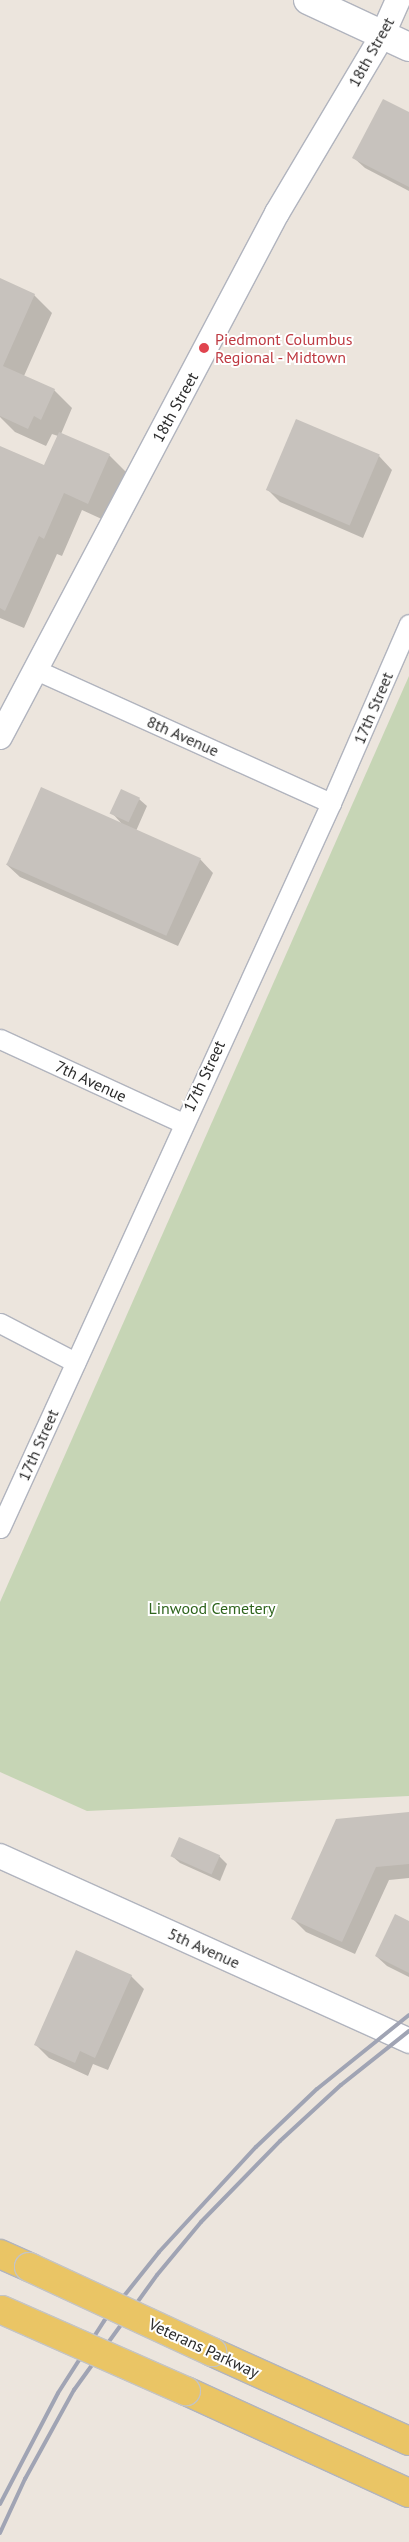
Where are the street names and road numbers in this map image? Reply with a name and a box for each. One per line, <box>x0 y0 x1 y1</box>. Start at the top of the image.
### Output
street label: 18th Street <box>344 14 398 90</box>
street label: 18th Street <box>148 369 202 445</box>
street label: 17th Street <box>349 669 397 747</box>
street label: 8th Avenue <box>144 712 222 760</box>
street label: 17th Street <box>179 1037 229 1115</box>
street label: 7th Avenue <box>52 1056 130 1106</box>
street label: 17th Street <box>14 1406 62 1484</box>
street label: 5th Avenue <box>165 1924 243 1972</box>
street label: Veterans Parkway <box>146 2314 262 2382</box>

